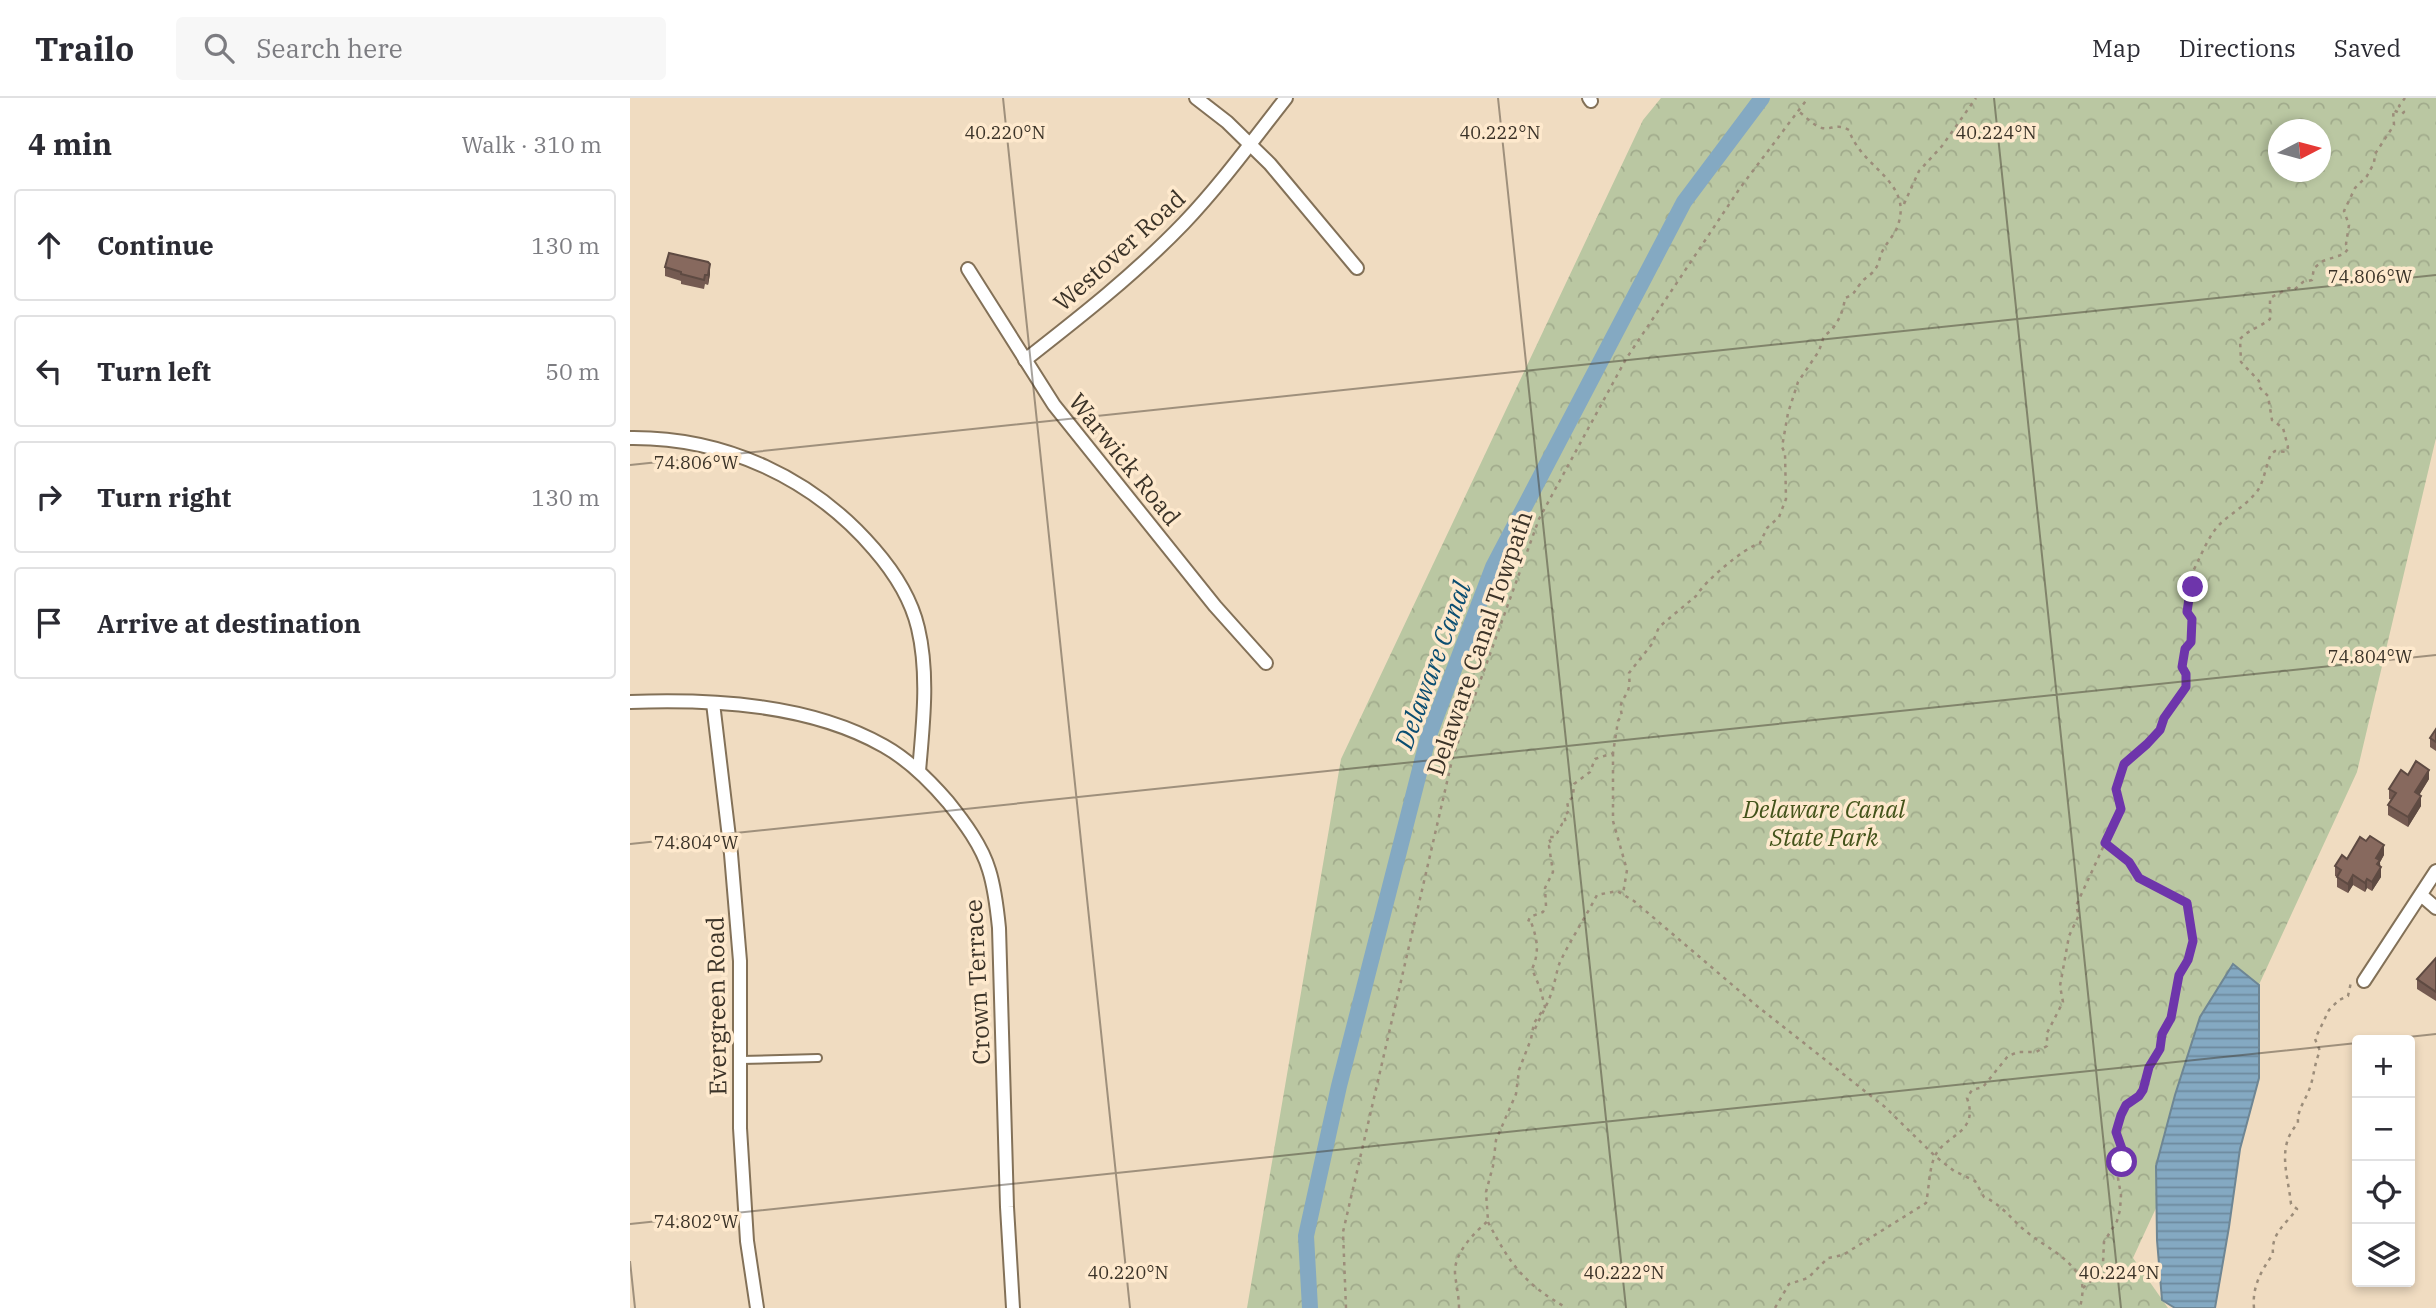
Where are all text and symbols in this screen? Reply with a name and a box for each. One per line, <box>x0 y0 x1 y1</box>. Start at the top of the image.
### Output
search box <box>176 17 666 80</box>
text: Trailo <box>35 27 134 70</box>
icon: search <box>200 29 238 67</box>
text: Search here <box>256 31 403 65</box>
text: Map <box>2092 32 2141 64</box>
text: Directions <box>2179 32 2296 64</box>
text: Saved <box>2334 32 2401 64</box>
north arrow <box>2268 119 2331 182</box>
text: 40.220°N <box>964 121 1046 144</box>
text: 40.222°N <box>1459 121 1541 144</box>
text: 40.224°N <box>1955 121 2037 144</box>
text: 4 min <box>28 124 112 163</box>
text: Walk · 310 m <box>461 129 602 159</box>
street label: Westover Road <box>1046 182 1192 318</box>
icon: ahead <box>30 226 68 264</box>
text: Continue <box>97 228 214 262</box>
text: 130 m <box>531 230 600 260</box>
text: 74.806°W <box>2328 265 2413 288</box>
icon: left <box>30 352 68 390</box>
text: Turn left <box>97 354 211 388</box>
text: 50 m <box>545 356 600 386</box>
street label: Warwick Road <box>1062 386 1188 532</box>
text: 74.806°W <box>654 451 739 474</box>
icon: right <box>30 478 68 516</box>
text: Turn right <box>97 480 231 514</box>
text: 130 m <box>531 482 600 512</box>
street label: Delaware Canal Towpath <box>1420 507 1538 779</box>
route end <box>2177 571 2208 602</box>
water label: Delaware Canal <box>1387 577 1477 753</box>
icon: arrive <box>30 604 68 642</box>
text: Arrive at destination <box>97 606 361 640</box>
text: 74.804°W <box>2328 645 2413 668</box>
park label: Delaware Canal State Park <box>1742 793 1906 853</box>
text: 74.804°W <box>654 831 739 854</box>
street label: Crown Terrace <box>957 898 997 1066</box>
street label: Evergreen Road <box>698 916 734 1096</box>
map controls <box>2352 1035 2415 1287</box>
button: + <box>2352 1035 2415 1098</box>
button: − <box>2352 1098 2415 1161</box>
route start <box>2106 1146 2137 1177</box>
button: locate <box>2352 1161 2415 1224</box>
text: 74.802°W <box>654 1210 739 1233</box>
button: layers <box>2352 1224 2415 1287</box>
text: 40.220°N <box>1087 1261 1169 1284</box>
text: 40.222°N <box>1583 1261 1665 1284</box>
text: 40.224°N <box>2078 1261 2160 1284</box>

